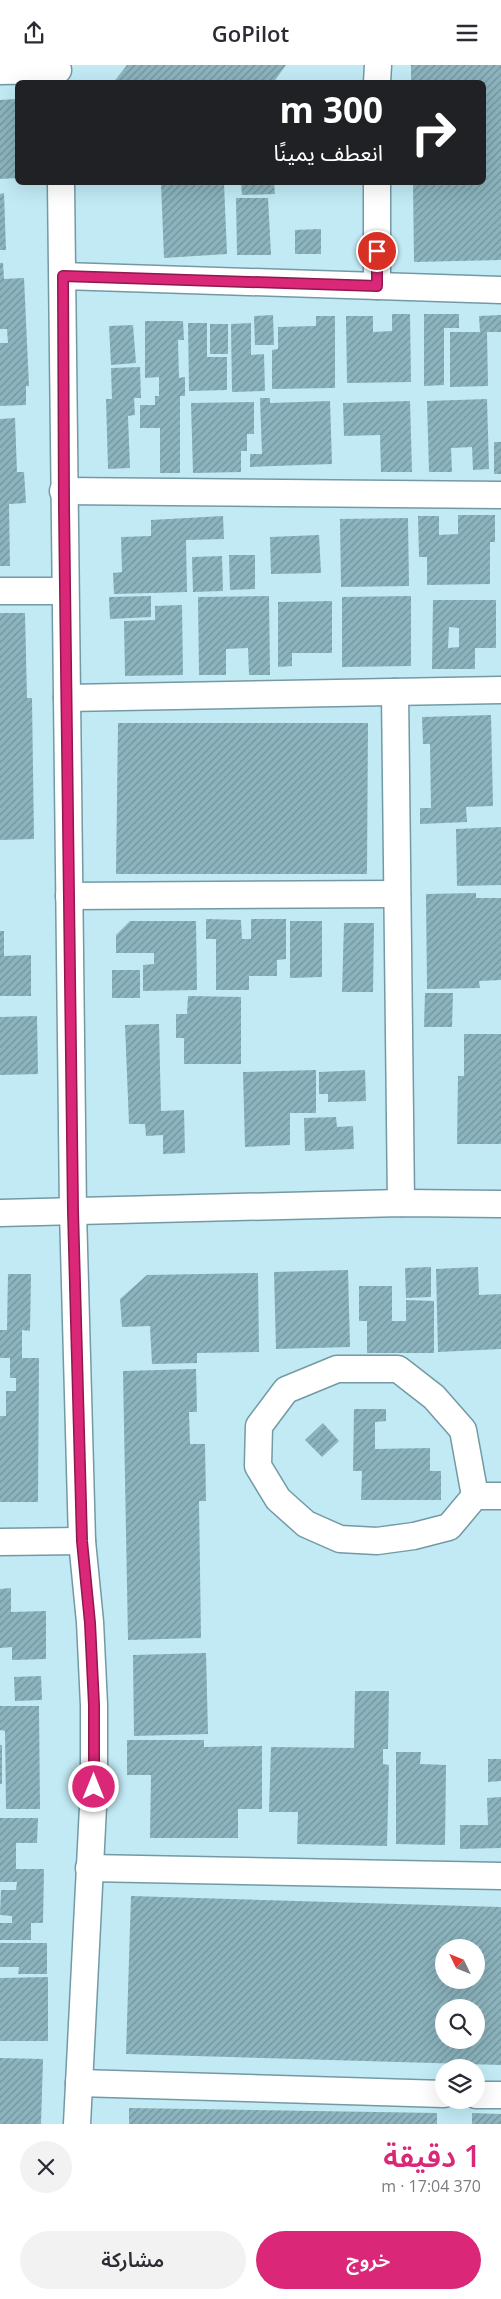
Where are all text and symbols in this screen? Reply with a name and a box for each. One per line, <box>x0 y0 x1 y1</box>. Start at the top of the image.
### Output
text: GoPilot <box>212 18 289 48</box>
icon: share <box>20 19 48 47</box>
icon: menu <box>453 19 481 47</box>
text: 300 m <box>279 86 383 133</box>
icon: right <box>401 100 466 165</box>
text: انعطف يمينًا <box>273 137 383 167</box>
pin <box>356 230 398 272</box>
icon: arrive <box>363 237 391 265</box>
position arrow <box>67 1760 119 1812</box>
north arrow <box>435 1939 485 1989</box>
map controls <box>435 1939 485 2109</box>
button: search <box>435 1999 485 2049</box>
button: layers <box>435 2059 485 2109</box>
text: 1 دقيقة <box>383 2135 481 2176</box>
button: close <box>20 2141 72 2193</box>
text: 370 m · 17:04 <box>381 2175 481 2197</box>
button: مشاركة <box>20 2231 246 2289</box>
button: خروج <box>256 2231 481 2289</box>

